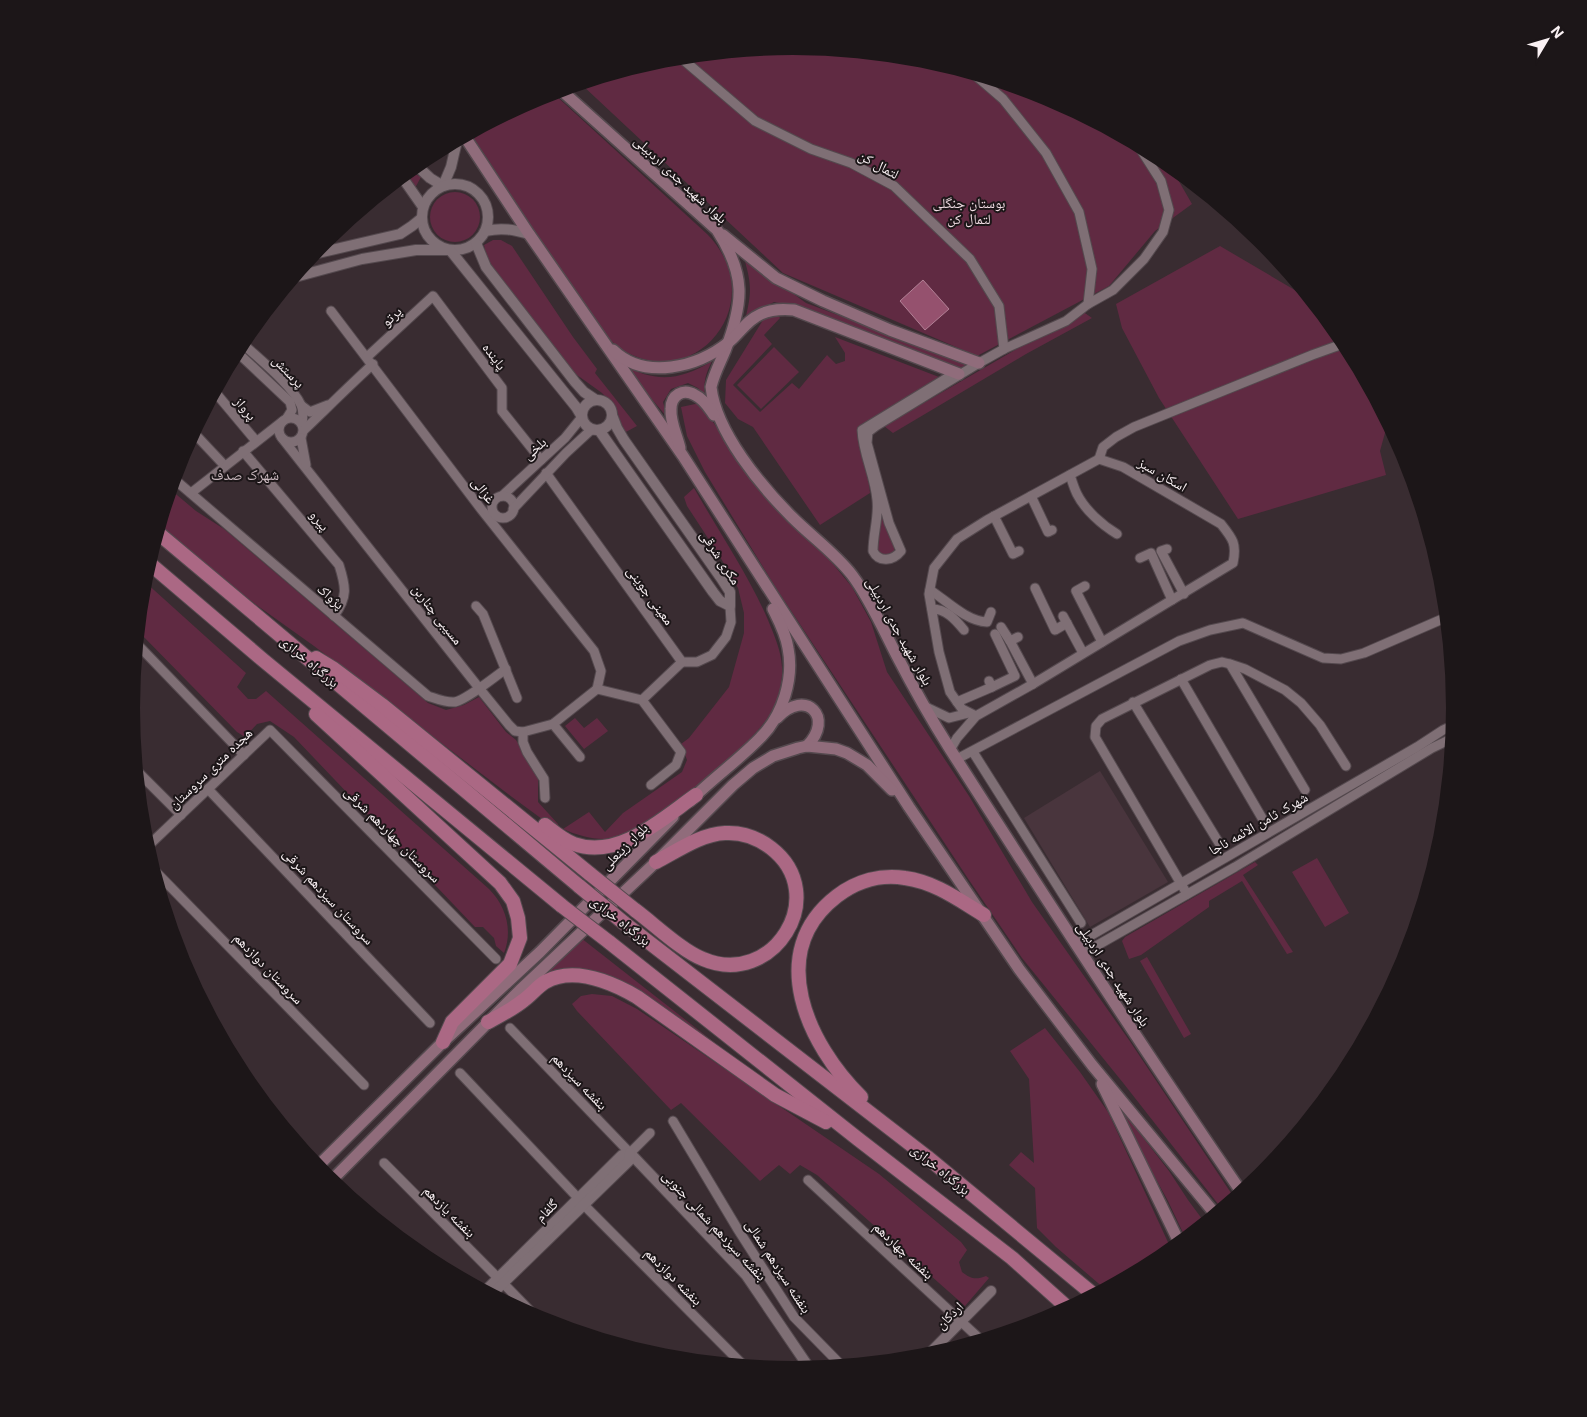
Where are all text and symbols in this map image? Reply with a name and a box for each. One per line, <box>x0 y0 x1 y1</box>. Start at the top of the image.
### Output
north arrow <box>1522 15 1572 65</box>
text: N <box>1548 22 1568 41</box>
street label: بلوار شهید جدی اردبیلی <box>630 131 731 227</box>
street label: لتمال کن <box>855 146 902 183</box>
park label: بوستان جنگلی لتمال کن <box>933 194 1006 228</box>
street label: پرتو <box>377 302 406 330</box>
street label: پاینده <box>478 339 511 374</box>
street label: پرستش <box>269 351 309 392</box>
street label: پرواز <box>230 392 261 424</box>
street label: بلخی <box>519 433 550 464</box>
street label: اسکان سبز <box>1134 453 1190 496</box>
district label: شهرک صدف <box>211 465 279 484</box>
street label: غزالی <box>468 473 499 507</box>
street label: پیرو <box>306 506 334 535</box>
street label: مکری شرقی <box>696 527 745 588</box>
street label: معینی جوینی <box>623 562 678 628</box>
street label: بلوار شهید جدی اردبیلی <box>862 574 937 689</box>
street label: پژواک <box>313 580 348 613</box>
street label: مسیبی چناربن <box>408 580 467 648</box>
street label: بزرگراه خرازی <box>277 632 343 691</box>
street label: هجده متری سروستان <box>165 724 256 813</box>
street label: سروستان چهاردهم شرقی <box>340 782 445 887</box>
street label: شهرک ثامن الائمه ناجا <box>1205 788 1311 859</box>
street label: بلوار زینعلی <box>597 819 652 874</box>
street label: سروستان سیزدهم شرقی <box>278 844 378 949</box>
street label: بزرگراه خرازی <box>587 891 654 950</box>
street label: بلوار شهید جدی اردبیلی <box>1073 919 1154 1030</box>
street label: سروستان دوازدهم <box>229 929 307 1009</box>
street label: بنفشه سیزدهم <box>547 1049 612 1115</box>
street label: بزرگراه خرازی <box>907 1140 974 1199</box>
street label: بنفشه سیزدهم شمالی جنوبی <box>658 1166 771 1285</box>
street label: بنفشه یازدهم <box>419 1181 480 1242</box>
street label: گلفام <box>531 1195 562 1226</box>
street label: بنفشه سیزدهم شمالی <box>741 1216 816 1317</box>
street label: بنفشه چهاردهم <box>869 1218 938 1284</box>
street label: بنفشه دوازدهم <box>640 1244 706 1310</box>
street label: اردکان <box>932 1298 967 1333</box>

